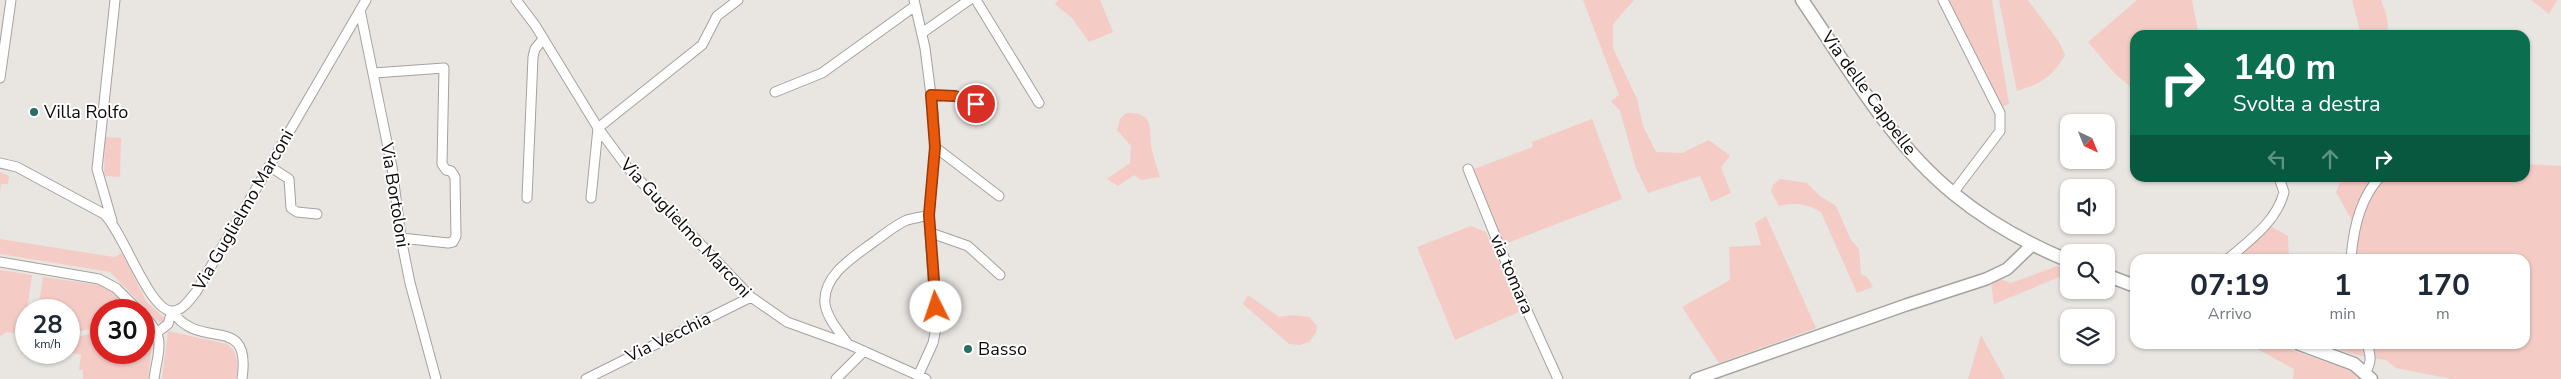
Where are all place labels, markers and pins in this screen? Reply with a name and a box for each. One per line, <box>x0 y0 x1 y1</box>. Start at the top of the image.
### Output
pin <box>955 83 997 125</box>
place label: Villa Rolfo <box>43 100 128 124</box>
marker: Villa Rolfo <box>28 106 40 118</box>
place label: Basso <box>978 337 1027 361</box>
marker: Basso <box>962 343 974 355</box>

